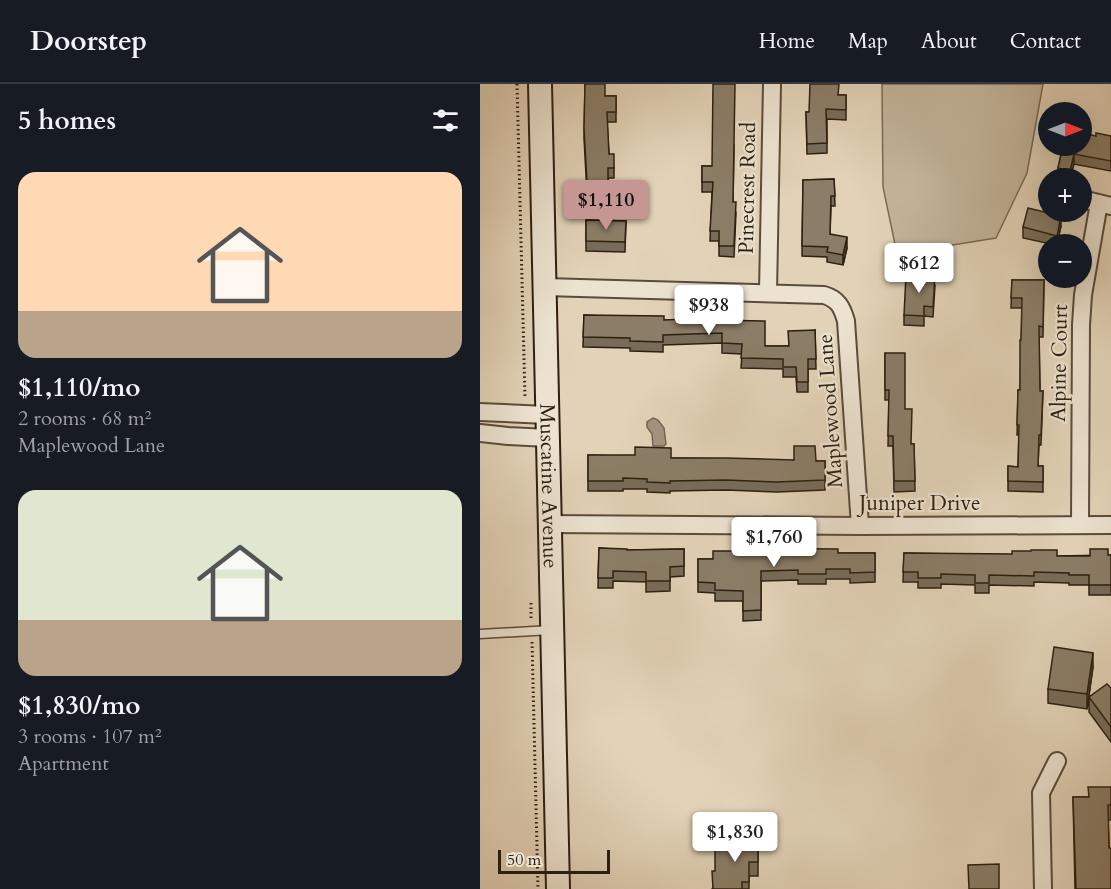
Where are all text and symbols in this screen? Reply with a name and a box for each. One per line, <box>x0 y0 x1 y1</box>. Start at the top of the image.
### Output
text: Doorstep <box>30 22 147 60</box>
text: Home <box>759 27 815 56</box>
text: Map <box>848 27 888 56</box>
text: About <box>921 27 977 56</box>
text: Contact <box>1010 27 1081 56</box>
north arrow <box>1038 102 1092 156</box>
map controls <box>1038 102 1092 288</box>
text: 5 homes <box>18 103 116 138</box>
icon: filters <box>429 104 462 137</box>
street label: Pinecrest Road <box>732 122 763 254</box>
button: + <box>1038 168 1092 222</box>
pin: $1,110 <box>557 180 655 231</box>
text: $1,110 <box>577 186 635 213</box>
icon: home <box>186 211 294 319</box>
button: − <box>1038 234 1092 288</box>
pin: $612 <box>883 243 955 294</box>
text: $612 <box>899 249 939 276</box>
pin: $938 <box>673 285 745 336</box>
text: $938 <box>689 291 729 318</box>
street label: Alpine Court <box>1044 304 1075 422</box>
street label: Maplewood Lane <box>811 333 850 489</box>
text: $1,110/mo <box>18 370 141 405</box>
street label: Muscatine Avenue <box>532 403 565 569</box>
text: 2 rooms · 68 m² <box>18 405 151 432</box>
text: Maplewood Lane <box>18 432 165 459</box>
street label: Juniper Drive <box>856 489 981 518</box>
pin: $1,760 <box>725 517 823 568</box>
text: $1,760 <box>745 523 803 550</box>
icon: home <box>186 529 294 637</box>
text: $1,830/mo <box>18 688 141 723</box>
text: 3 rooms · 107 m² <box>18 723 162 750</box>
text: Apartment <box>18 750 109 777</box>
pin: $1,830 <box>686 812 784 863</box>
text: $1,830 <box>706 818 764 845</box>
scale bar <box>498 847 610 874</box>
text: 50 m <box>507 849 541 871</box>

